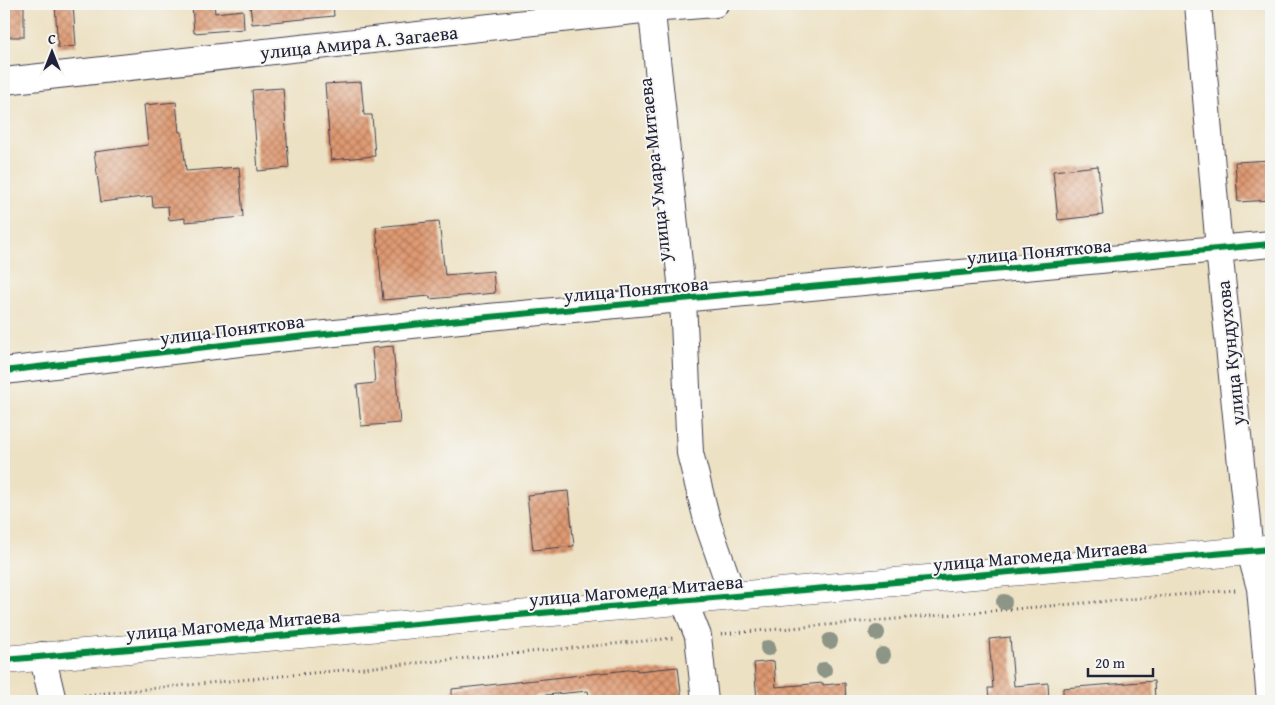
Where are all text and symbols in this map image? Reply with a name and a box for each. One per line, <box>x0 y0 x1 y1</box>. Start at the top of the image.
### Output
street label: улица Амира А. Загаева <box>258 18 459 66</box>
north arrow <box>28 28 78 78</box>
text: С <box>48 29 56 49</box>
street label: улица Умара Митаева <box>630 77 678 264</box>
street label: улица Поняткова <box>964 231 1113 271</box>
street label: улица Поняткова <box>561 269 710 309</box>
street label: улица Кундухова <box>1208 279 1252 428</box>
street label: улица Поняткова <box>157 306 306 352</box>
street label: улица Магомеда Митаева <box>931 532 1148 578</box>
street label: улица Магомеда Митаева <box>527 567 744 613</box>
street label: улица Магомеда Митаева <box>124 601 341 647</box>
scale bar <box>1088 645 1152 677</box>
text: 20 m <box>1095 652 1126 673</box>

